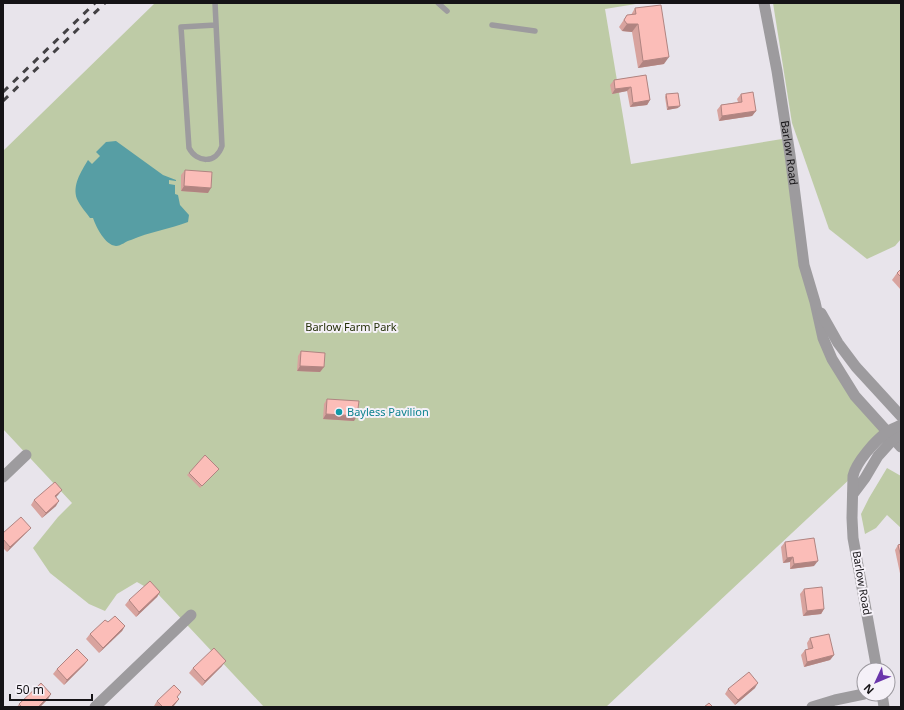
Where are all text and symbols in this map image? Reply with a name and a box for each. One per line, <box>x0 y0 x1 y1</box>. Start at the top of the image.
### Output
street label: Barlow Road <box>778 119 802 186</box>
park label: Barlow Farm Park <box>305 319 397 334</box>
place label: Bayless Pavilion <box>347 404 429 419</box>
marker: Bayless Pavilion <box>334 407 344 417</box>
street label: Barlow Road <box>849 550 876 616</box>
north arrow <box>856 662 896 702</box>
scale bar <box>10 676 92 702</box>
text: 50 m <box>16 681 44 698</box>
text: N <box>860 681 877 698</box>

